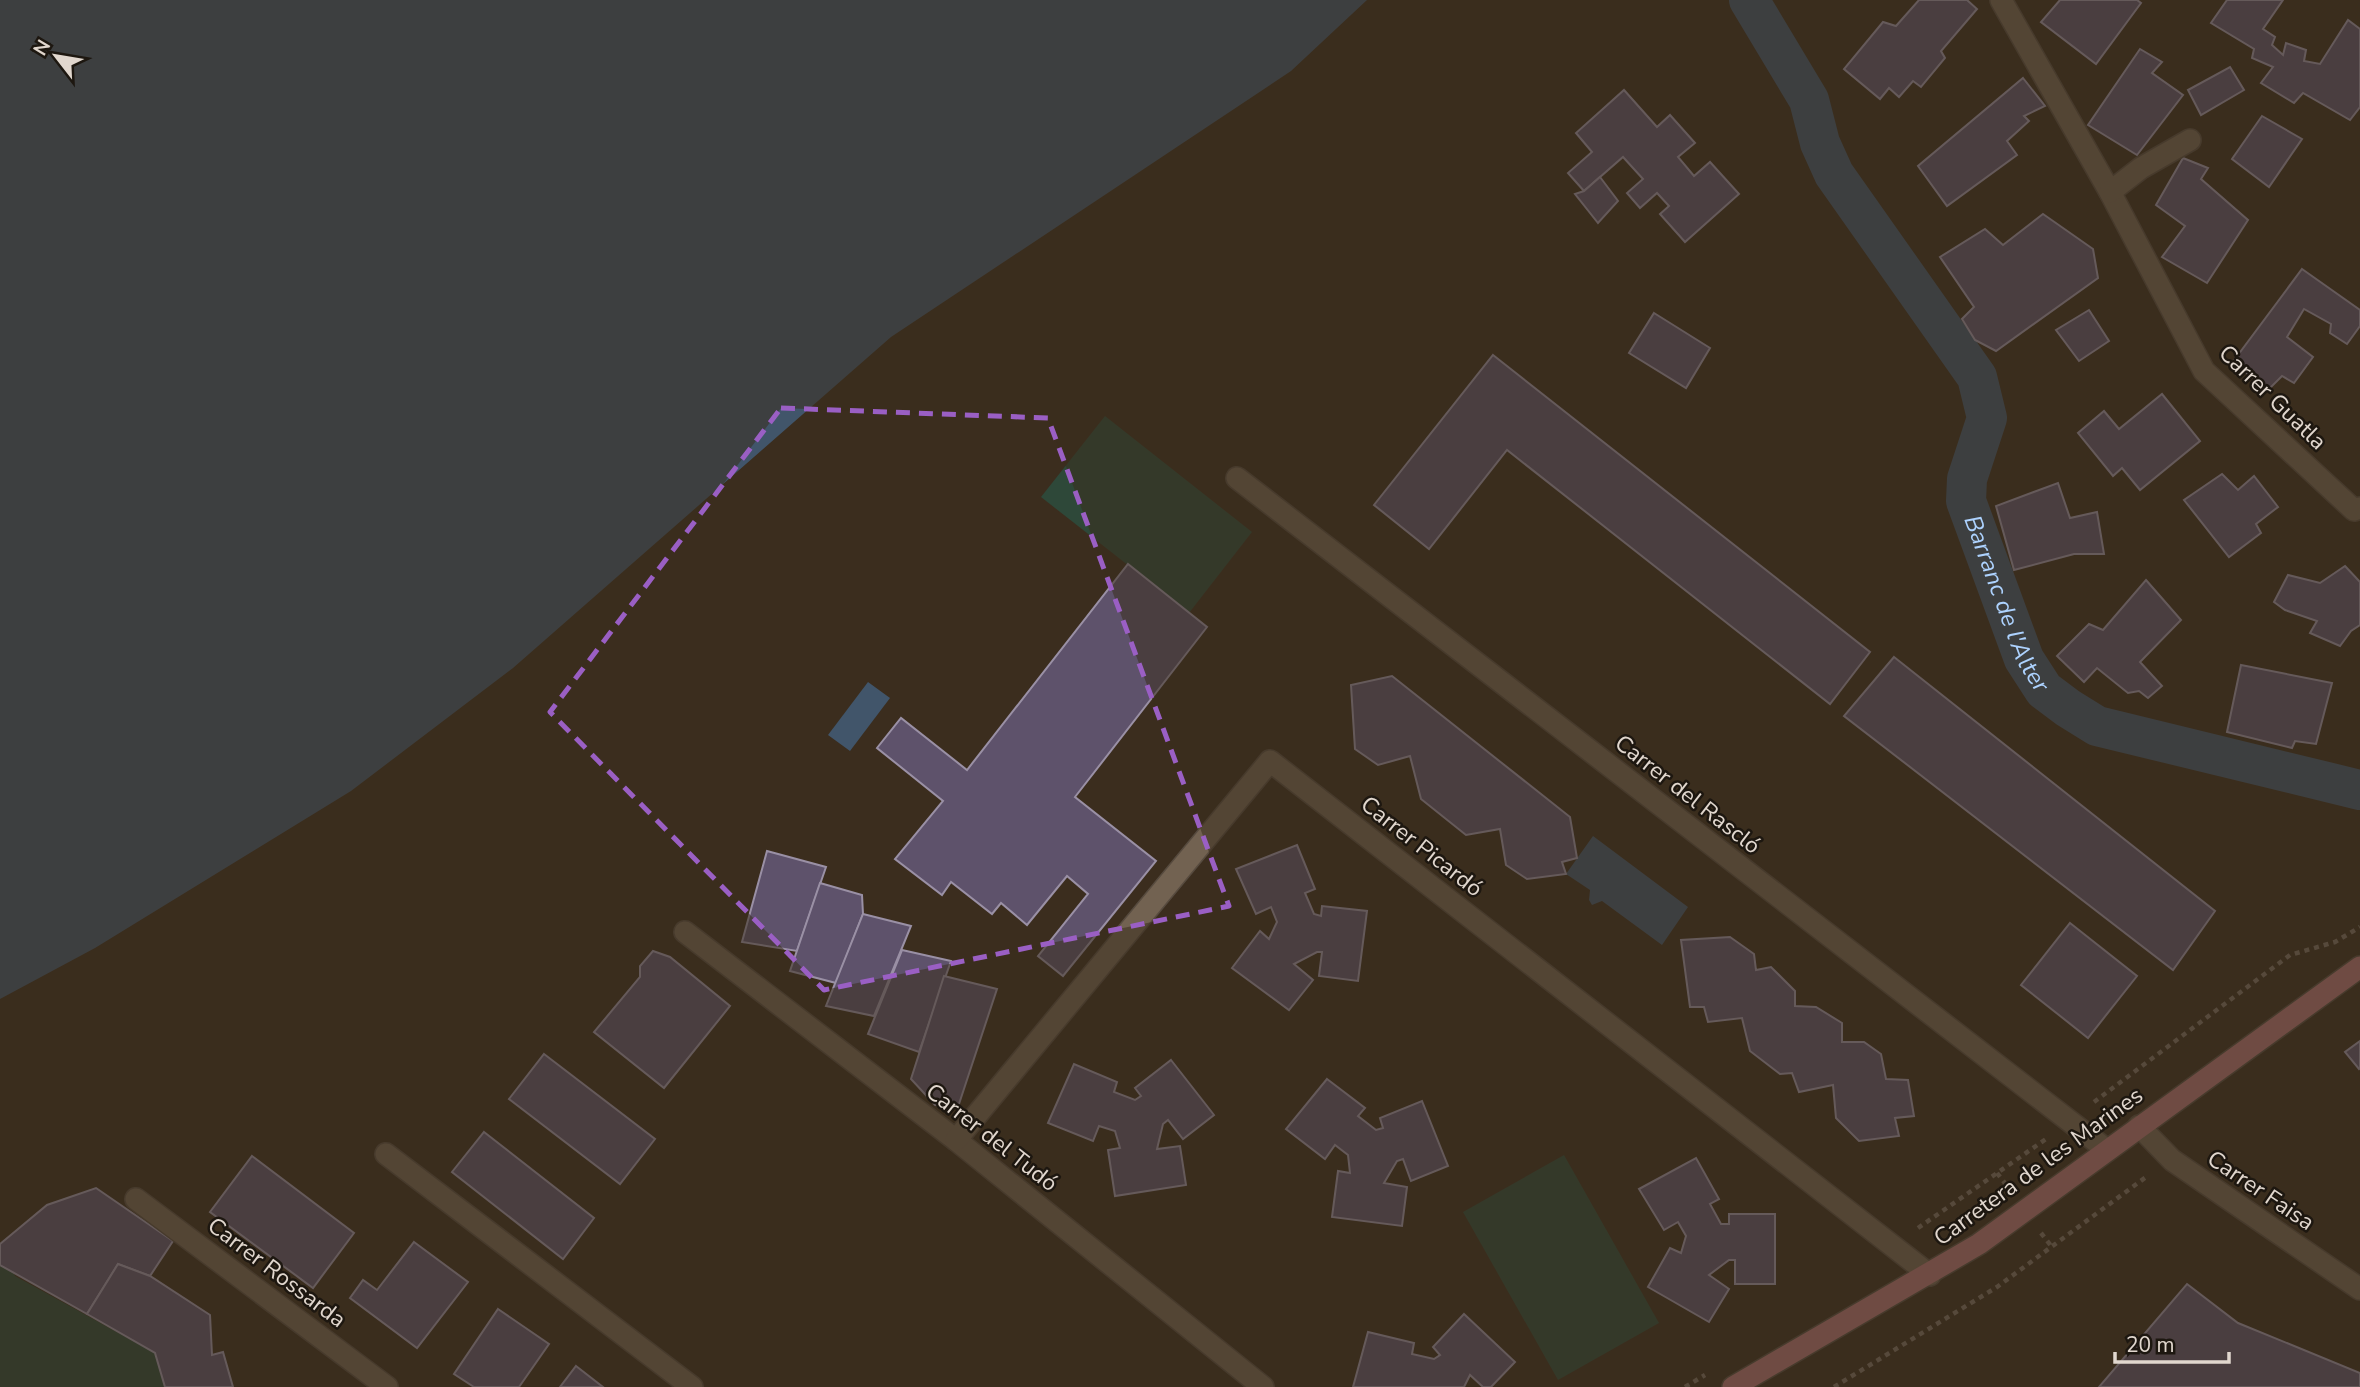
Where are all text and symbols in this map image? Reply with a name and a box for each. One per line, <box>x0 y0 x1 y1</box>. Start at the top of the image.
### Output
north arrow <box>21 21 91 91</box>
text: N <box>27 35 57 61</box>
street label: Carrer Guatla <box>2212 338 2333 457</box>
water label: Barranc de l'Alter <box>1957 511 2058 699</box>
street label: Carrer del Rascló <box>1608 728 1767 861</box>
street label: Carrer Picardó <box>1354 789 1489 904</box>
street label: Carrer del Tudó <box>919 1076 1064 1199</box>
street label: Carretera de les Marines <box>1927 1080 2149 1253</box>
street label: Carrer Faisa <box>2201 1143 2320 1238</box>
street label: Carrer Rossarda <box>201 1210 352 1335</box>
scale bar <box>2115 1320 2229 1364</box>
text: 20 m <box>2126 1331 2175 1359</box>

